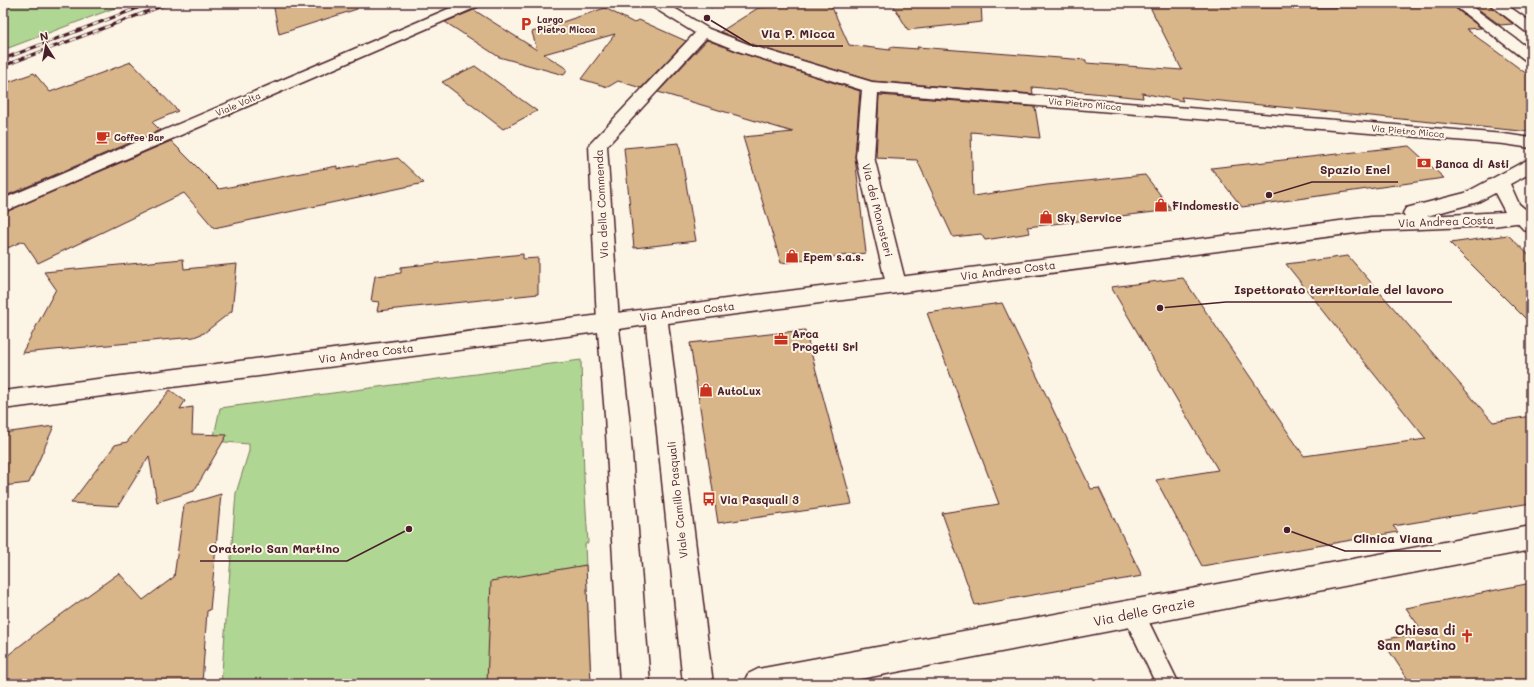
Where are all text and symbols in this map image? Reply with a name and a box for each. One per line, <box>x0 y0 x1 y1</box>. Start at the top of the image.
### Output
place label: Largo Pietro Micca <box>537 14 596 35</box>
parking icon: Largo Pietro Micca <box>518 16 534 32</box>
callout: Via P. Micca <box>753 22 843 46</box>
text: Via P. Micca <box>761 25 835 41</box>
north arrow <box>26 26 66 66</box>
text: N <box>38 28 50 44</box>
street label: Viale Volta <box>214 89 263 118</box>
street label: Via Pietro Micca <box>1048 95 1123 113</box>
street label: Via Pietro Micca <box>1371 122 1446 140</box>
cafe icon: Coffee Bar <box>95 129 111 145</box>
place label: Coffee Bar <box>114 132 164 143</box>
street label: Via della Commenda <box>591 149 611 259</box>
bank icon: Banca di Asti <box>1416 155 1432 171</box>
place label: Banca di Asti <box>1435 156 1509 171</box>
callout: Spazio Enel <box>1312 158 1398 182</box>
text: Spazio Enel <box>1320 161 1390 177</box>
street label: Via dei Monasteri <box>859 162 897 258</box>
shop icon: Findomestic <box>1153 197 1169 213</box>
place label: Findomestic <box>1172 198 1239 213</box>
shop icon: Sky Service <box>1038 209 1054 225</box>
place label: Sky Service <box>1057 210 1122 225</box>
street label: Via Andrea Costa <box>1398 212 1494 230</box>
shop icon: Epem s.a.s. <box>784 248 800 264</box>
place label: Epem s.a.s. <box>803 249 864 264</box>
street label: Via Andrea Costa <box>960 257 1057 283</box>
callout: Ispettorato territoriale del lavoro <box>1226 278 1452 302</box>
text: Ispettorato territoriale del lavoro <box>1234 281 1444 297</box>
street label: Via Andrea Costa <box>639 298 736 324</box>
place label: Arca Progetti Srl <box>792 326 858 354</box>
office icon: Arca Progetti Srl <box>773 331 789 347</box>
street label: Via Andrea Costa <box>318 340 415 366</box>
shop icon: AutoLux <box>698 382 714 398</box>
place label: AutoLux <box>717 383 761 398</box>
street label: Viale Camillo Pasquali <box>663 441 691 559</box>
bus stop icon: Via Pasquali 3 <box>701 491 717 507</box>
place label: Via Pasquali 3 <box>720 492 799 507</box>
callout: Clinica Viana <box>1345 527 1441 551</box>
text: Clinica Viana <box>1353 530 1433 546</box>
callout: Oratorio San Martino <box>200 537 347 561</box>
text: Oratorio San Martino <box>209 540 339 556</box>
street label: Via delle Grazie <box>1092 593 1196 629</box>
place label: Chiesa di San Martino <box>1377 621 1456 653</box>
church icon: Chiesa di San Martino <box>1459 628 1475 644</box>

